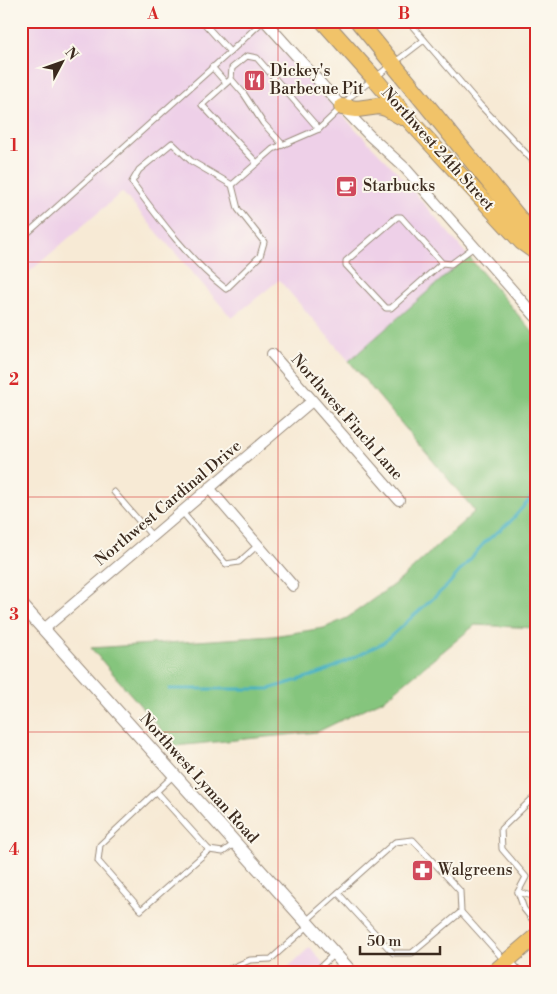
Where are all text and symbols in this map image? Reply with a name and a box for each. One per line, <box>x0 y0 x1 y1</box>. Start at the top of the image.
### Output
text: A <box>146 4 159 24</box>
text: B <box>398 4 410 24</box>
north arrow <box>38 38 88 88</box>
text: N <box>61 44 81 64</box>
place label: Dickey's Barbecue Pit <box>269 61 364 99</box>
restaurant icon: Dickey's Barbecue Pit <box>242 68 266 92</box>
street label: Northwest 24th Street <box>377 83 499 215</box>
text: 1 <box>10 136 18 156</box>
cafe icon: Starbucks <box>335 174 359 198</box>
place label: Starbucks <box>363 176 435 196</box>
street label: Northwest Finch Lane <box>287 350 407 484</box>
text: 2 <box>9 370 19 390</box>
street label: Northwest Cardinal Drive <box>91 436 245 570</box>
text: 3 <box>9 605 19 625</box>
street label: Northwest Lyman Road <box>135 709 263 847</box>
text: 4 <box>9 840 20 860</box>
pharmacy icon: Walgreens <box>410 858 434 882</box>
place label: Walgreens <box>437 860 512 880</box>
scale bar <box>360 924 440 956</box>
text: 50 m <box>367 932 401 951</box>

